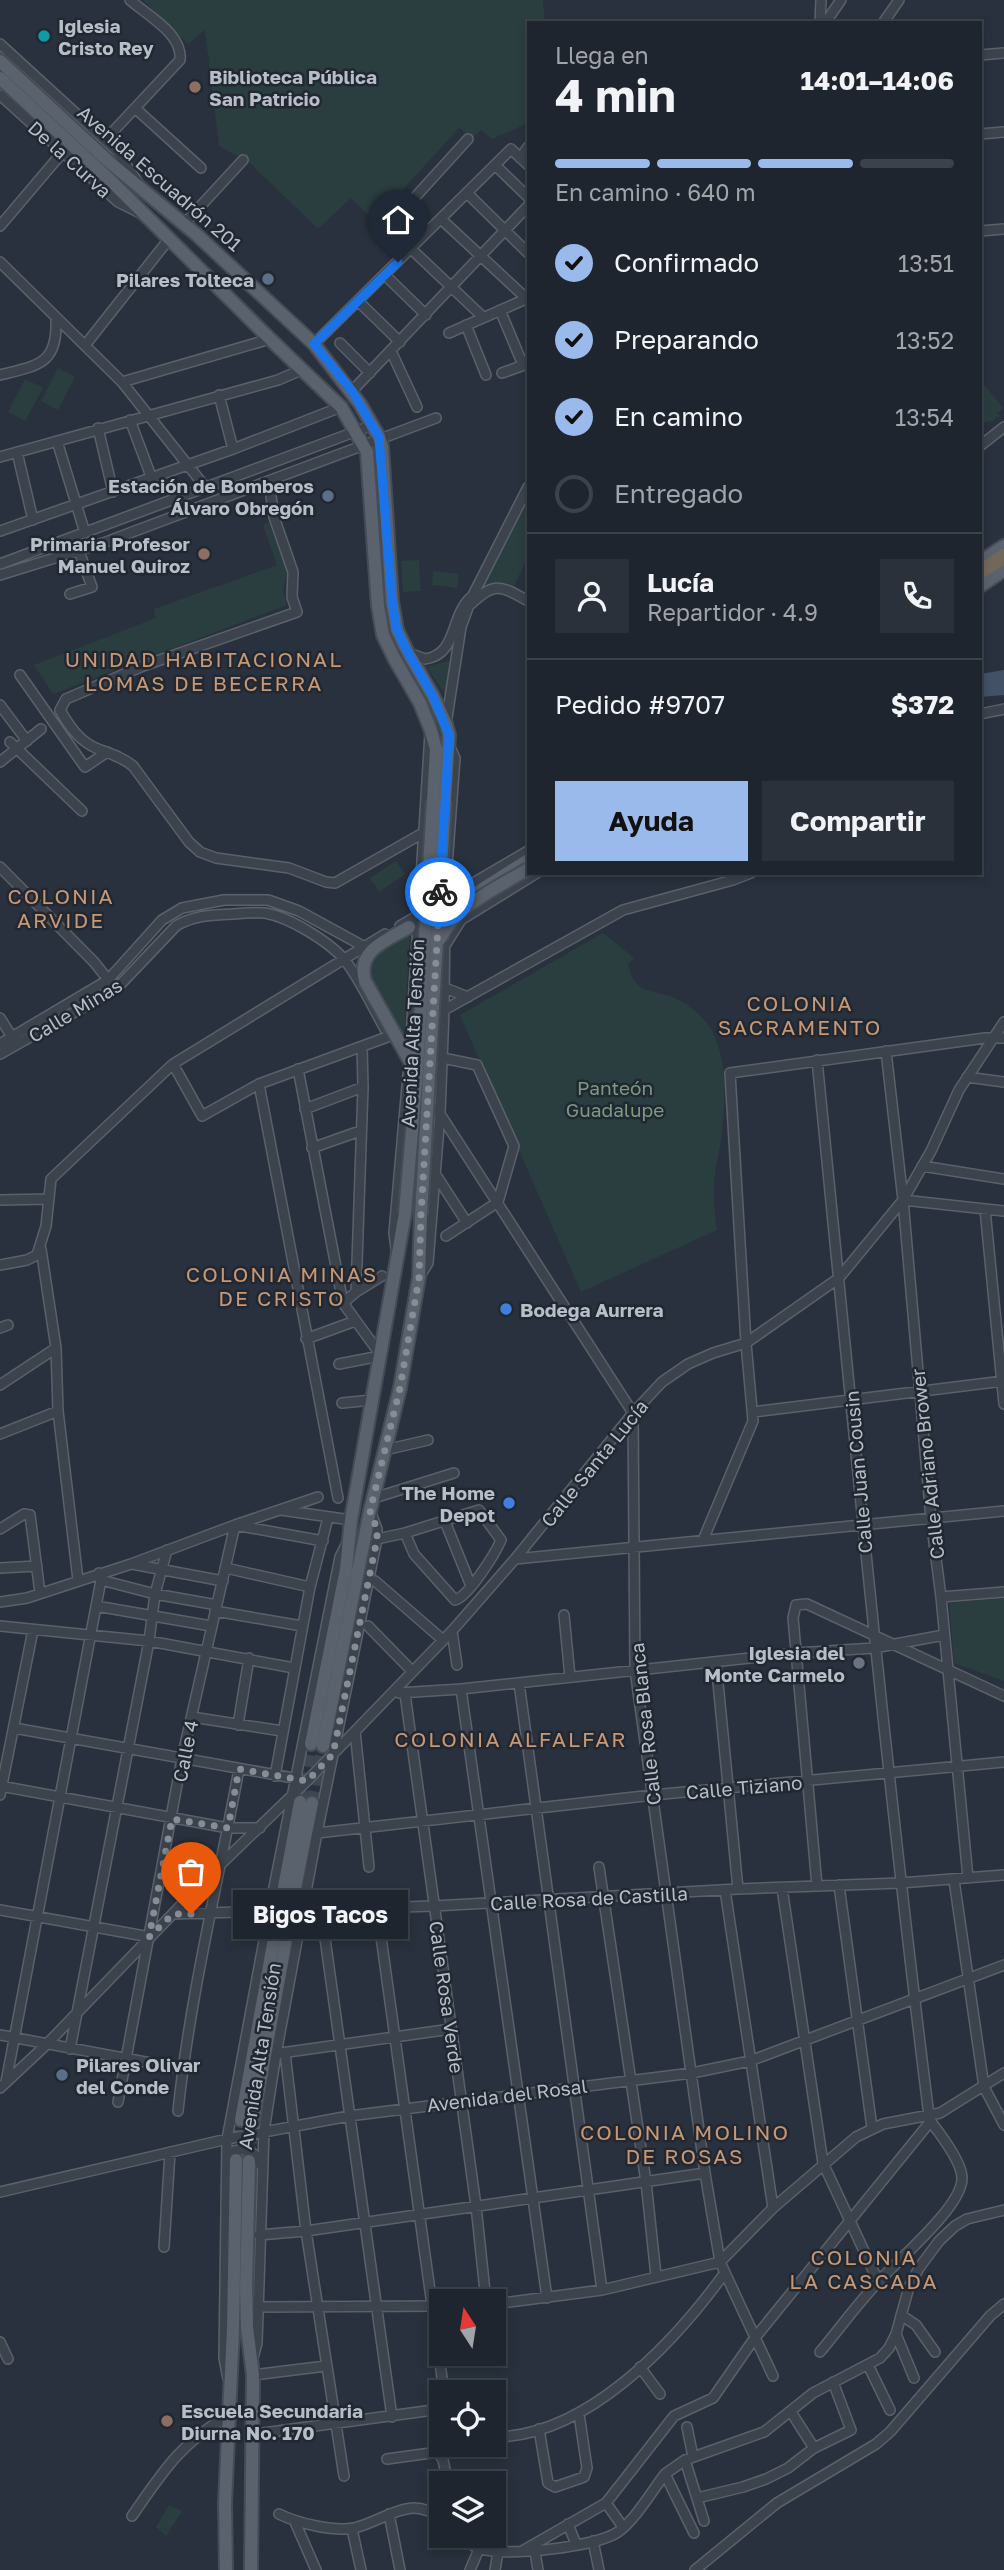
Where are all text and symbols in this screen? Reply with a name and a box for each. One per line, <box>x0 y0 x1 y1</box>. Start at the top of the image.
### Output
place label: Iglesia Cristo Rey <box>58 14 154 59</box>
marker: Iglesia Cristo Rey <box>36 28 52 44</box>
text: Llega en <box>555 41 649 69</box>
place label: Biblioteca Pública San Patricio <box>209 65 377 110</box>
text: 14:01–14:06 <box>801 65 954 96</box>
text: 4 min <box>555 67 676 122</box>
marker: Biblioteca Pública San Patricio <box>187 79 203 95</box>
street label: Avenida Escuadrón 201 <box>73 100 247 256</box>
street label: De la Curva <box>24 116 116 202</box>
text: En camino · 640 m <box>555 178 756 206</box>
pin <box>368 190 428 262</box>
icon: home <box>379 201 417 239</box>
icon: check <box>555 244 593 282</box>
text: Confirmado <box>614 247 759 278</box>
text: 13:51 <box>898 249 954 277</box>
place label: Pilares Tolteca <box>116 268 254 291</box>
marker: Pilares Tolteca <box>260 271 276 287</box>
icon: check <box>555 321 593 359</box>
text: Preparando <box>614 324 759 355</box>
text: 13:52 <box>896 326 954 354</box>
icon: check <box>555 398 593 436</box>
text: En camino <box>614 401 743 432</box>
text: 13:54 <box>895 403 954 431</box>
place label: Estación de Bomberos Álvaro Obregón <box>108 474 314 519</box>
text: Entregado <box>614 478 743 509</box>
marker: Estación de Bomberos Álvaro Obregón <box>320 488 336 504</box>
place label: Primaria Profesor Manuel Quiroz <box>30 532 191 577</box>
marker: Primaria Profesor Manuel Quiroz <box>196 546 212 562</box>
button: person <box>555 559 629 633</box>
button: phone <box>880 559 954 633</box>
text: Lucía <box>647 567 714 598</box>
text: Repartidor · 4.9 <box>647 598 818 626</box>
district label: UNIDAD HABITACIONAL LOMAS DE BECERRA <box>65 646 343 696</box>
text: Pedido #9707 <box>555 689 725 720</box>
text: $372 <box>891 689 954 720</box>
button: Ayuda <box>555 781 748 861</box>
button: Compartir <box>762 781 954 861</box>
courier <box>405 857 475 927</box>
icon: bike <box>421 873 459 911</box>
district label: COLONIA ARVIDE <box>7 883 115 933</box>
street label: Avenida Alta Tensión <box>396 938 428 1128</box>
street label: Calle Minas <box>24 973 126 1047</box>
district label: COLONIA SACRAMENTO <box>718 990 882 1040</box>
park label: Panteón Guadalupe <box>566 1076 664 1121</box>
district label: COLONIA MINAS DE CRISTO <box>186 1261 378 1311</box>
place label: Bodega Aurrera <box>520 1298 664 1321</box>
marker: Bodega Aurrera <box>498 1301 514 1317</box>
street label: Calle Adriano Brower <box>905 1367 948 1560</box>
street label: Calle Juan Cousin <box>839 1390 877 1554</box>
street label: Calle Santa Lucía <box>536 1395 652 1531</box>
place label: The Home Depot <box>402 1481 495 1526</box>
marker: The Home Depot <box>501 1495 517 1511</box>
place label: Iglesia del Monte Carmelo <box>704 1641 845 1686</box>
street label: Calle Rosa Blanca <box>625 1642 665 1806</box>
marker: Iglesia del Monte Carmelo <box>851 1655 867 1671</box>
street label: Calle 4 <box>168 1718 202 1784</box>
district label: COLONIA ALFALFAR <box>394 1726 628 1752</box>
street label: Calle Tiziano <box>685 1770 803 1804</box>
pin <box>161 1842 221 1914</box>
icon: bag <box>172 1853 210 1891</box>
street label: Calle Rosa de Castilla <box>490 1881 688 1915</box>
callout: Bigos Tacos <box>233 1890 408 1938</box>
text: Bigos Tacos <box>253 1900 388 1928</box>
street label: Calle Rosa Verde <box>425 1919 469 2075</box>
street label: Avenida Alta Tensión <box>233 1961 285 2151</box>
place label: Pilares Olivar del Conde <box>76 2053 201 2098</box>
marker: Pilares Olivar del Conde <box>54 2067 70 2083</box>
street label: Avenida del Rosal <box>426 2074 588 2116</box>
district label: COLONIA MOLINO DE ROSAS <box>580 2119 790 2169</box>
district label: COLONIA LA CASCADA <box>789 2244 939 2294</box>
north arrow <box>429 2289 506 2366</box>
map controls <box>429 2289 506 2548</box>
button: locate <box>429 2380 506 2457</box>
place label: Escuela Secundaria Diurna No. 170 <box>181 2399 363 2444</box>
marker: Escuela Secundaria Diurna No. 170 <box>159 2413 175 2429</box>
button: layers <box>429 2471 506 2548</box>

